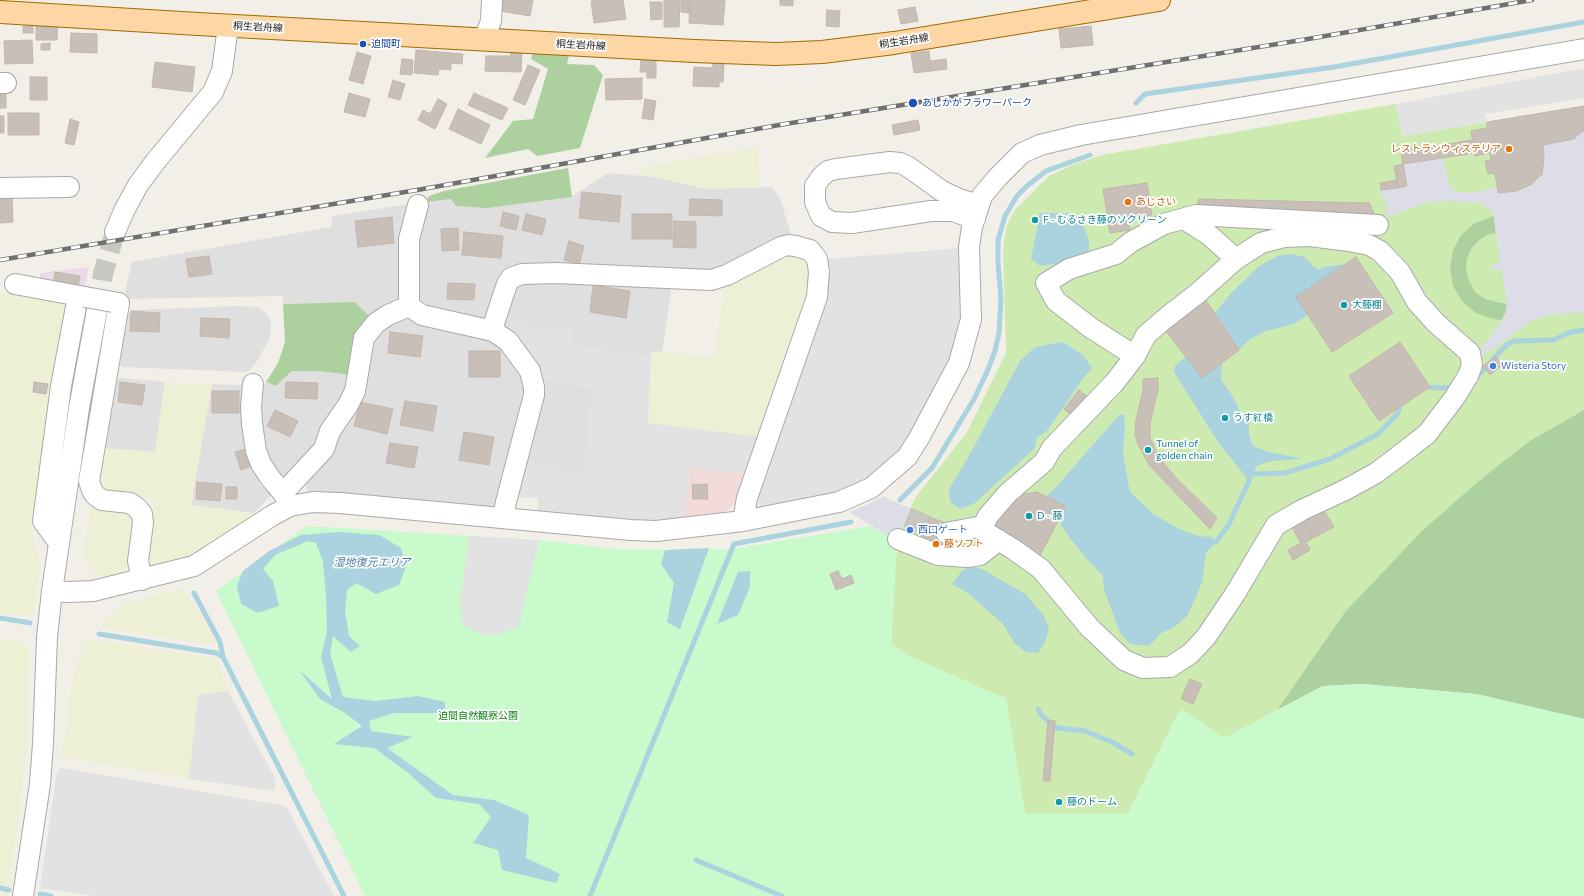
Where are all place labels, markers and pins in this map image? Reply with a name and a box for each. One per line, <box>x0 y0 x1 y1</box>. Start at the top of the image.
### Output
place label: 迫間町 <box>371 38 401 50</box>
marker: 迫間町 <box>358 39 368 49</box>
marker: あしかがフラワーパーク <box>907 97 919 109</box>
place label: あしかがフラワーパーク <box>922 97 1032 109</box>
place label: レストランウィステリア <box>1391 143 1501 155</box>
marker: レストランウィステリア <box>1504 144 1514 154</box>
place label: あじさい <box>1136 196 1176 208</box>
marker: あじさい <box>1123 197 1133 207</box>
place label: F - むるさき藤のソクリーン <box>1043 214 1167 226</box>
marker: F - むるさき藤のソクリーン <box>1030 215 1040 225</box>
place label: 大藤棚 <box>1352 299 1382 311</box>
marker: 大藤棚 <box>1339 300 1349 310</box>
place label: Wisteria Story <box>1501 360 1566 372</box>
marker: Wisteria Story <box>1488 361 1498 371</box>
place label: うす紅橋 <box>1233 412 1273 424</box>
marker: うす紅橋 <box>1220 413 1230 423</box>
place label: Tunnel of golden chain <box>1156 438 1213 462</box>
marker: Tunnel of golden chain <box>1143 445 1153 455</box>
place label: D - 藤 <box>1037 510 1062 522</box>
marker: D - 藤 <box>1024 511 1034 521</box>
place label: 西口ゲート <box>918 524 968 536</box>
marker: 西口ゲート <box>905 525 915 535</box>
place label: 藤ソフト <box>944 538 984 550</box>
marker: 藤ソフト <box>931 539 941 549</box>
place label: 藤のドーム <box>1067 796 1117 808</box>
marker: 藤のドーム <box>1054 797 1064 807</box>

